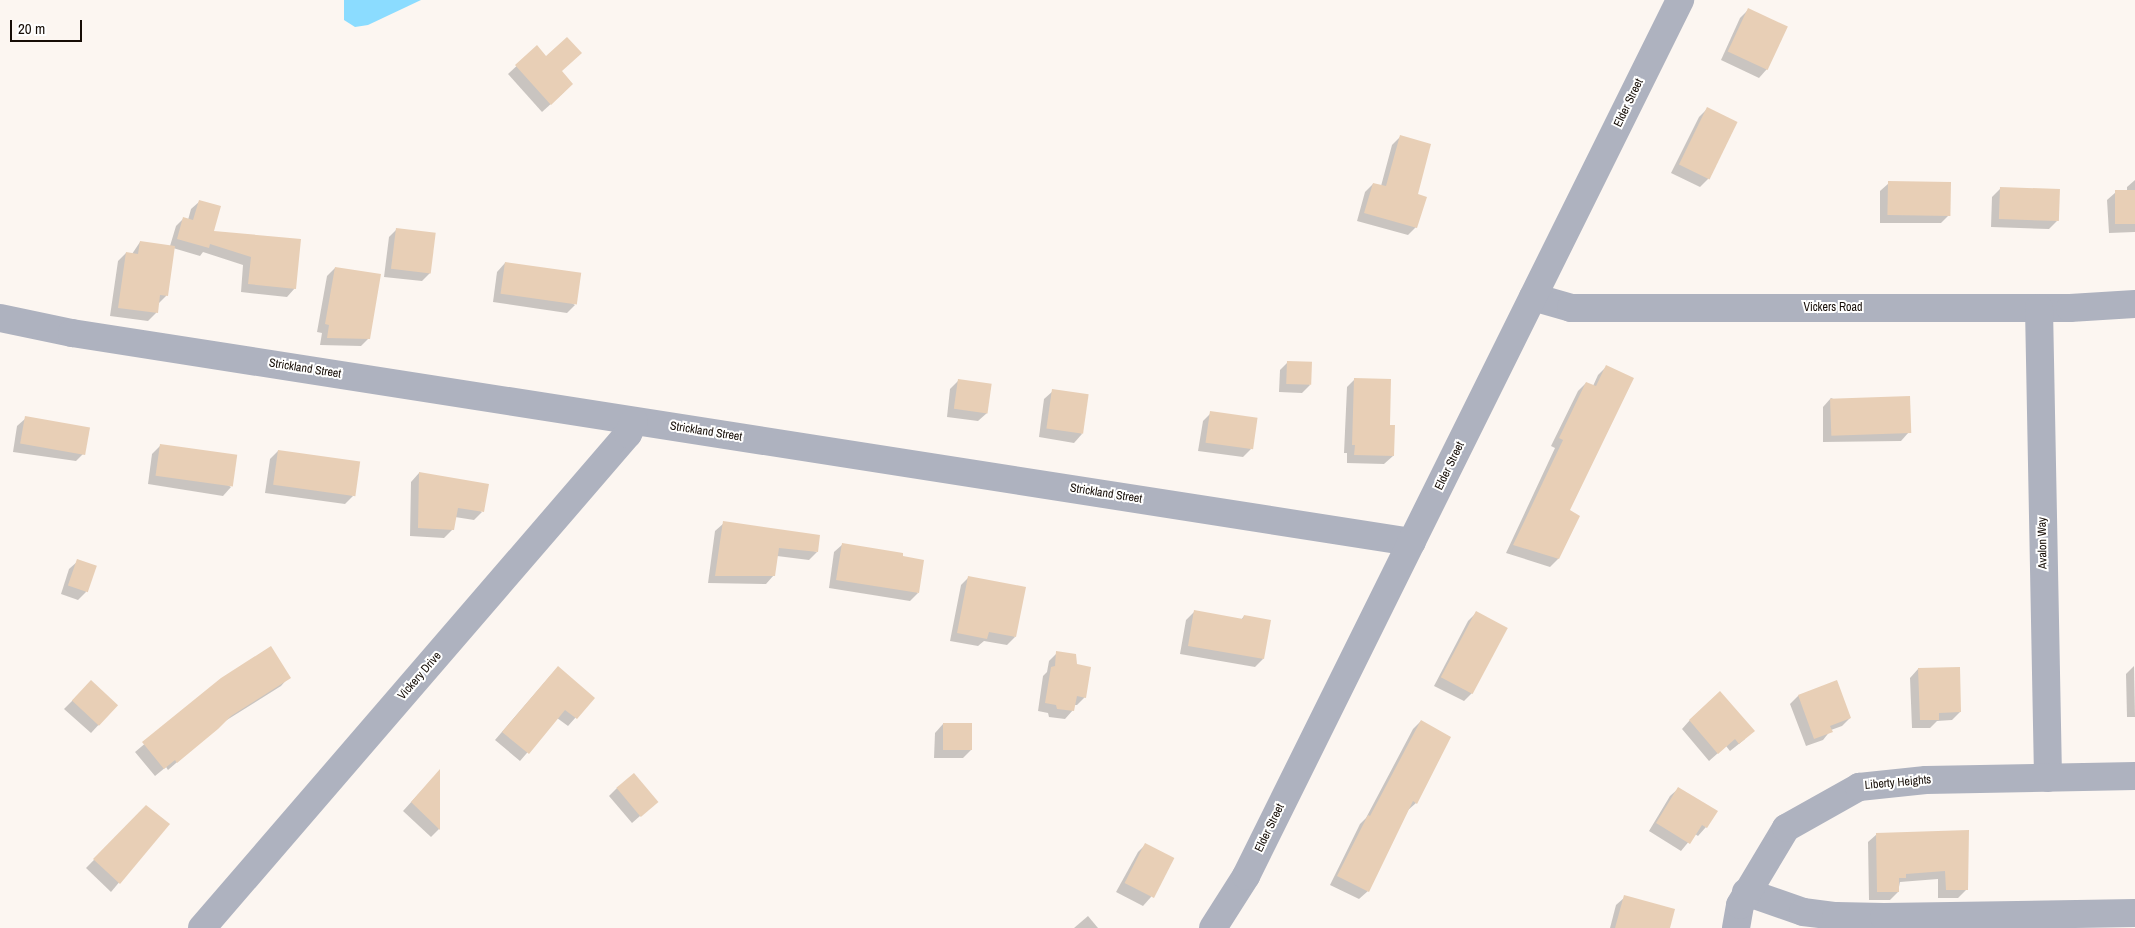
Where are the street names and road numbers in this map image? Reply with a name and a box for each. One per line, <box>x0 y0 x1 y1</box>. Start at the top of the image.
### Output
street label: Elder Street <box>1611 76 1647 130</box>
street label: Vickers Road <box>1804 301 1862 315</box>
street label: Strickland Street <box>268 356 342 382</box>
street label: Strickland Street <box>669 419 743 445</box>
street label: Elder Street <box>1432 439 1468 493</box>
street label: Strickland Street <box>1069 481 1143 507</box>
street label: Avalon Way <box>2035 517 2051 569</box>
street label: Vickery Drive <box>395 649 445 703</box>
street label: Liberty Heights <box>1864 773 1932 793</box>
street label: Elder Street <box>1252 801 1288 855</box>

